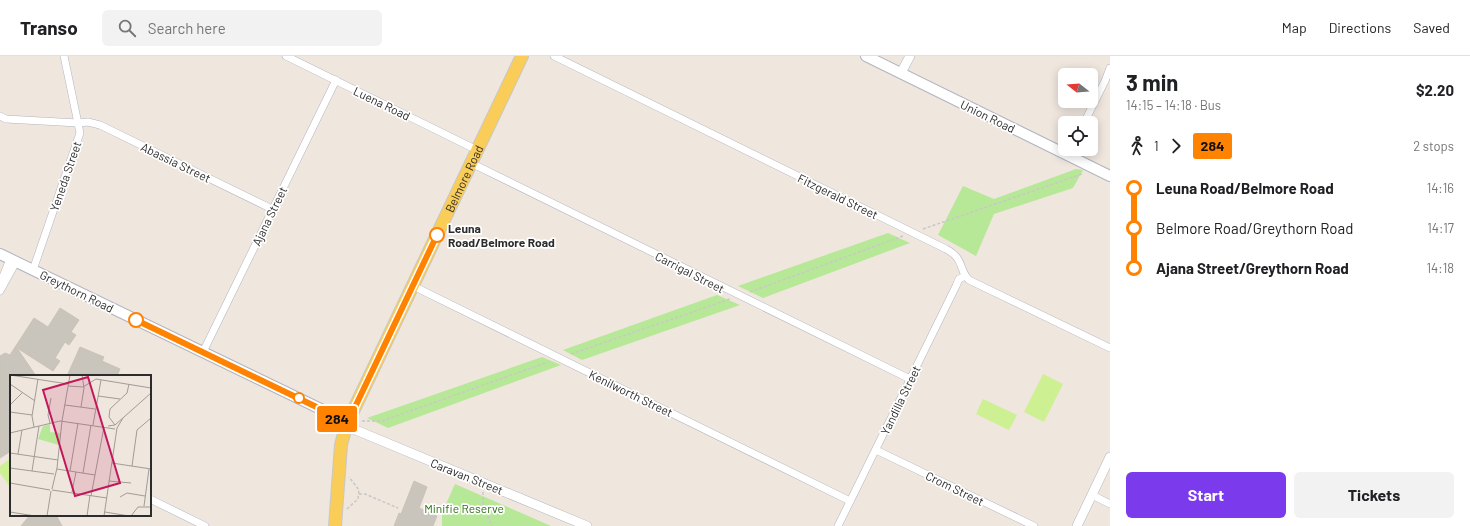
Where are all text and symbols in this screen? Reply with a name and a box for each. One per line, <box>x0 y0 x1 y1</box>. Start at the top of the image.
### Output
search box <box>102 10 382 46</box>
text: Transo <box>20 16 78 39</box>
icon: search <box>116 17 138 39</box>
text: Search here <box>148 19 226 37</box>
text: Map <box>1282 19 1307 36</box>
text: Directions <box>1329 19 1391 36</box>
text: Saved <box>1413 19 1450 36</box>
north arrow <box>1058 68 1098 108</box>
map controls <box>1058 68 1098 156</box>
text: 3 min <box>1126 69 1178 95</box>
text: $2.20 <box>1416 81 1454 99</box>
street label: Luena Road <box>351 83 413 123</box>
street label: Union Road <box>958 97 1018 135</box>
text: 14:15 – 14:18 · Bus <box>1126 97 1221 113</box>
button: locate <box>1058 116 1098 156</box>
icon: walk <box>1126 135 1148 157</box>
icon: forward <box>1165 135 1187 157</box>
text: 284 <box>1201 137 1224 154</box>
text: 1 <box>1154 138 1159 154</box>
text: 2 stops <box>1413 138 1454 154</box>
street label: Yeneda Street <box>46 139 84 213</box>
street label: Abassia Street <box>139 139 213 185</box>
street label: Belmore Road <box>442 143 486 214</box>
street label: Fitzgerald Street <box>796 171 880 221</box>
text: Leuna Road/Belmore Road <box>1156 179 1334 197</box>
text: 14:16 <box>1427 180 1454 196</box>
street label: Ajana Street <box>249 184 289 248</box>
text: Belmore Road/Greythorn Road <box>1156 219 1353 237</box>
text: 14:17 <box>1427 220 1454 236</box>
place label: Leuna Road/Belmore Road <box>448 221 555 249</box>
marker: Leuna Road/Belmore Road <box>429 227 445 243</box>
street label: Carrigal Street <box>653 249 727 295</box>
text: Ajana Street/Greythorn Road <box>1156 259 1349 277</box>
text: 14:18 <box>1427 260 1454 276</box>
street label: Greythorn Road <box>38 267 116 315</box>
unlabelled marker <box>128 312 144 328</box>
street label: Yandilla Street <box>877 363 923 437</box>
street label: Kenilworth Street <box>587 367 675 419</box>
inset map <box>10 375 151 516</box>
unlabelled marker <box>293 392 305 404</box>
line badge: 284 <box>314 406 360 432</box>
text: 284 <box>325 410 349 427</box>
street label: Caravan Street <box>429 455 505 497</box>
street label: Crom Street <box>924 468 986 508</box>
button: Start <box>1126 472 1286 518</box>
button: Tickets <box>1294 472 1454 518</box>
park label: Minifie Reserve <box>424 501 504 515</box>

